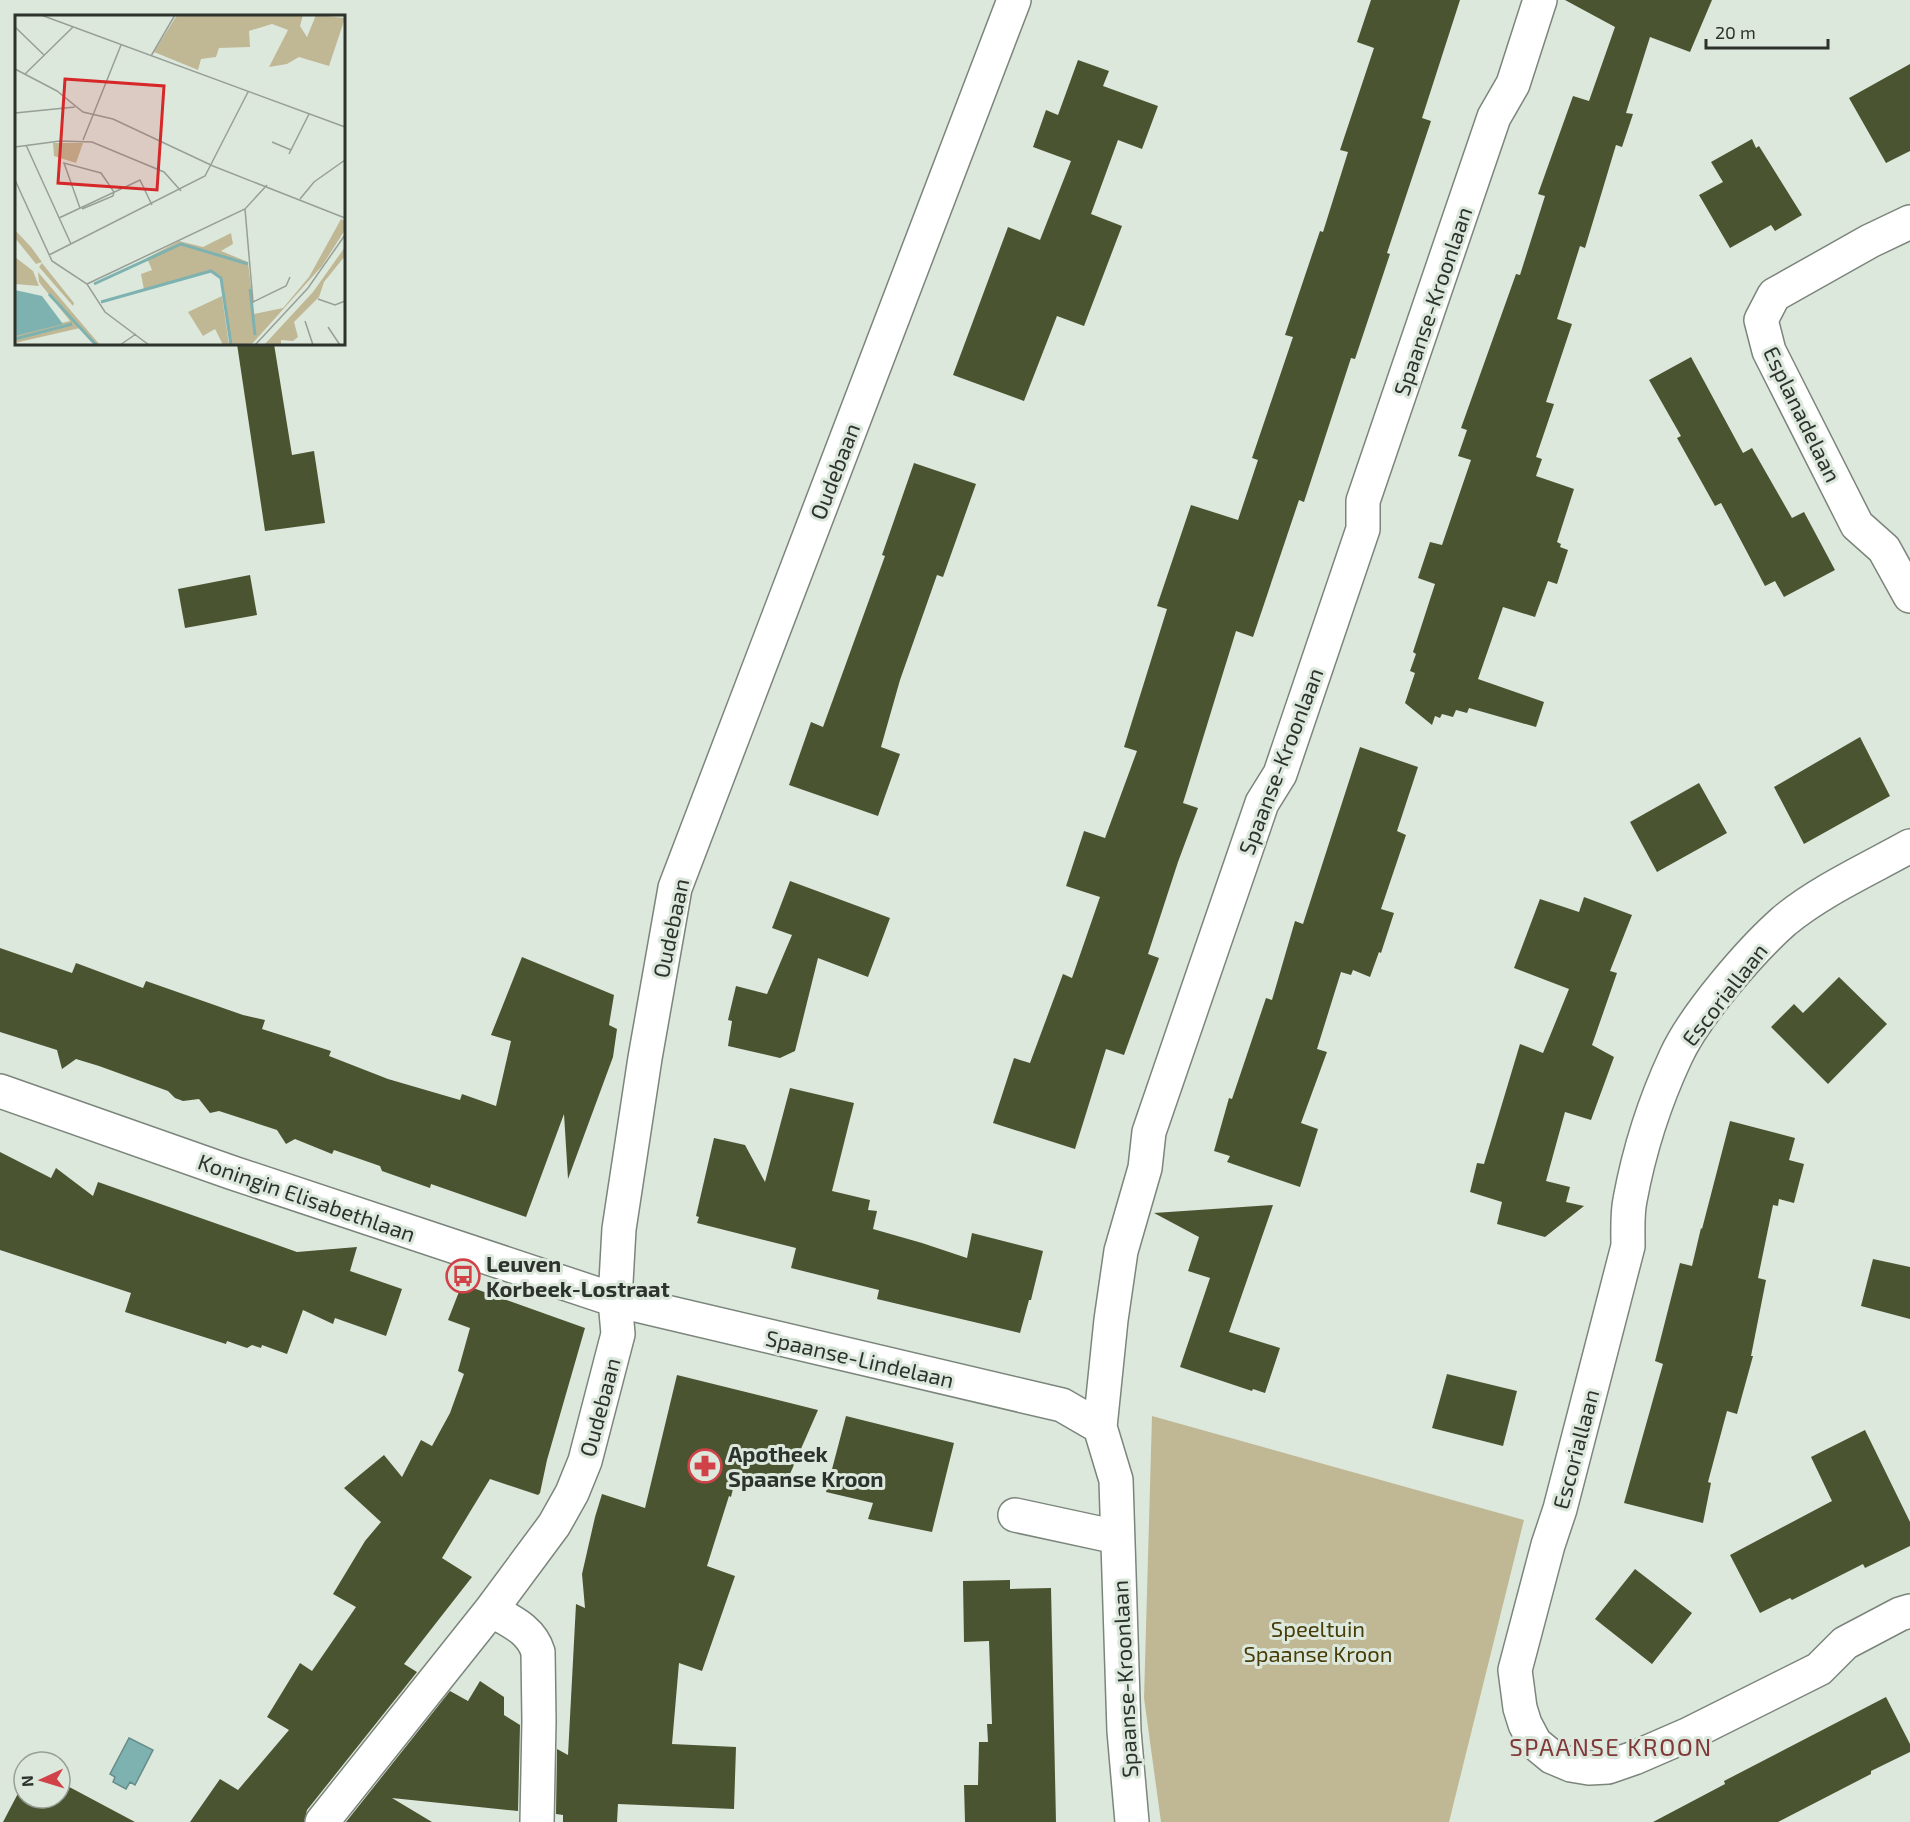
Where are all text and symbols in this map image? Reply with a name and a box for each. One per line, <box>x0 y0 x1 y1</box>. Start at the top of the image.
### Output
scale bar <box>1706 12 1828 50</box>
inset map <box>15 15 345 345</box>
text: 20 m <box>1715 21 1756 43</box>
street label: Spaanse-Kroonlaan <box>1388 203 1476 399</box>
street label: Esplanadelaan <box>1759 342 1847 486</box>
street label: Oudebaan <box>804 419 864 523</box>
street label: Spaanse-Kroonlaan <box>1232 664 1328 858</box>
street label: Oudebaan <box>647 876 693 980</box>
street label: Escoriallaan <box>1676 938 1772 1050</box>
street label: Koningin Elisabethlaan <box>195 1148 419 1246</box>
place label: Leuven Korbeek-Lostraat <box>486 1250 670 1301</box>
bus stop icon: Leuven Korbeek-Lostraat <box>445 1258 481 1294</box>
street label: Spaanse-Lindelaan <box>763 1324 957 1392</box>
street label: Oudebaan <box>573 1355 625 1459</box>
street label: Escoriallaan <box>1547 1386 1603 1512</box>
place label: Apotheek Spaanse Kroon <box>728 1440 884 1491</box>
pharmacy icon: Apotheek Spaanse Kroon <box>687 1448 723 1484</box>
street label: Spaanse-Kroonlaan <box>1106 1580 1142 1778</box>
park label: Speeltuin Spaanse Kroon <box>1243 1615 1393 1666</box>
district label: SPAANSE KROON <box>1509 1732 1713 1761</box>
north arrow <box>12 1750 72 1810</box>
text: N <box>17 1775 36 1788</box>

